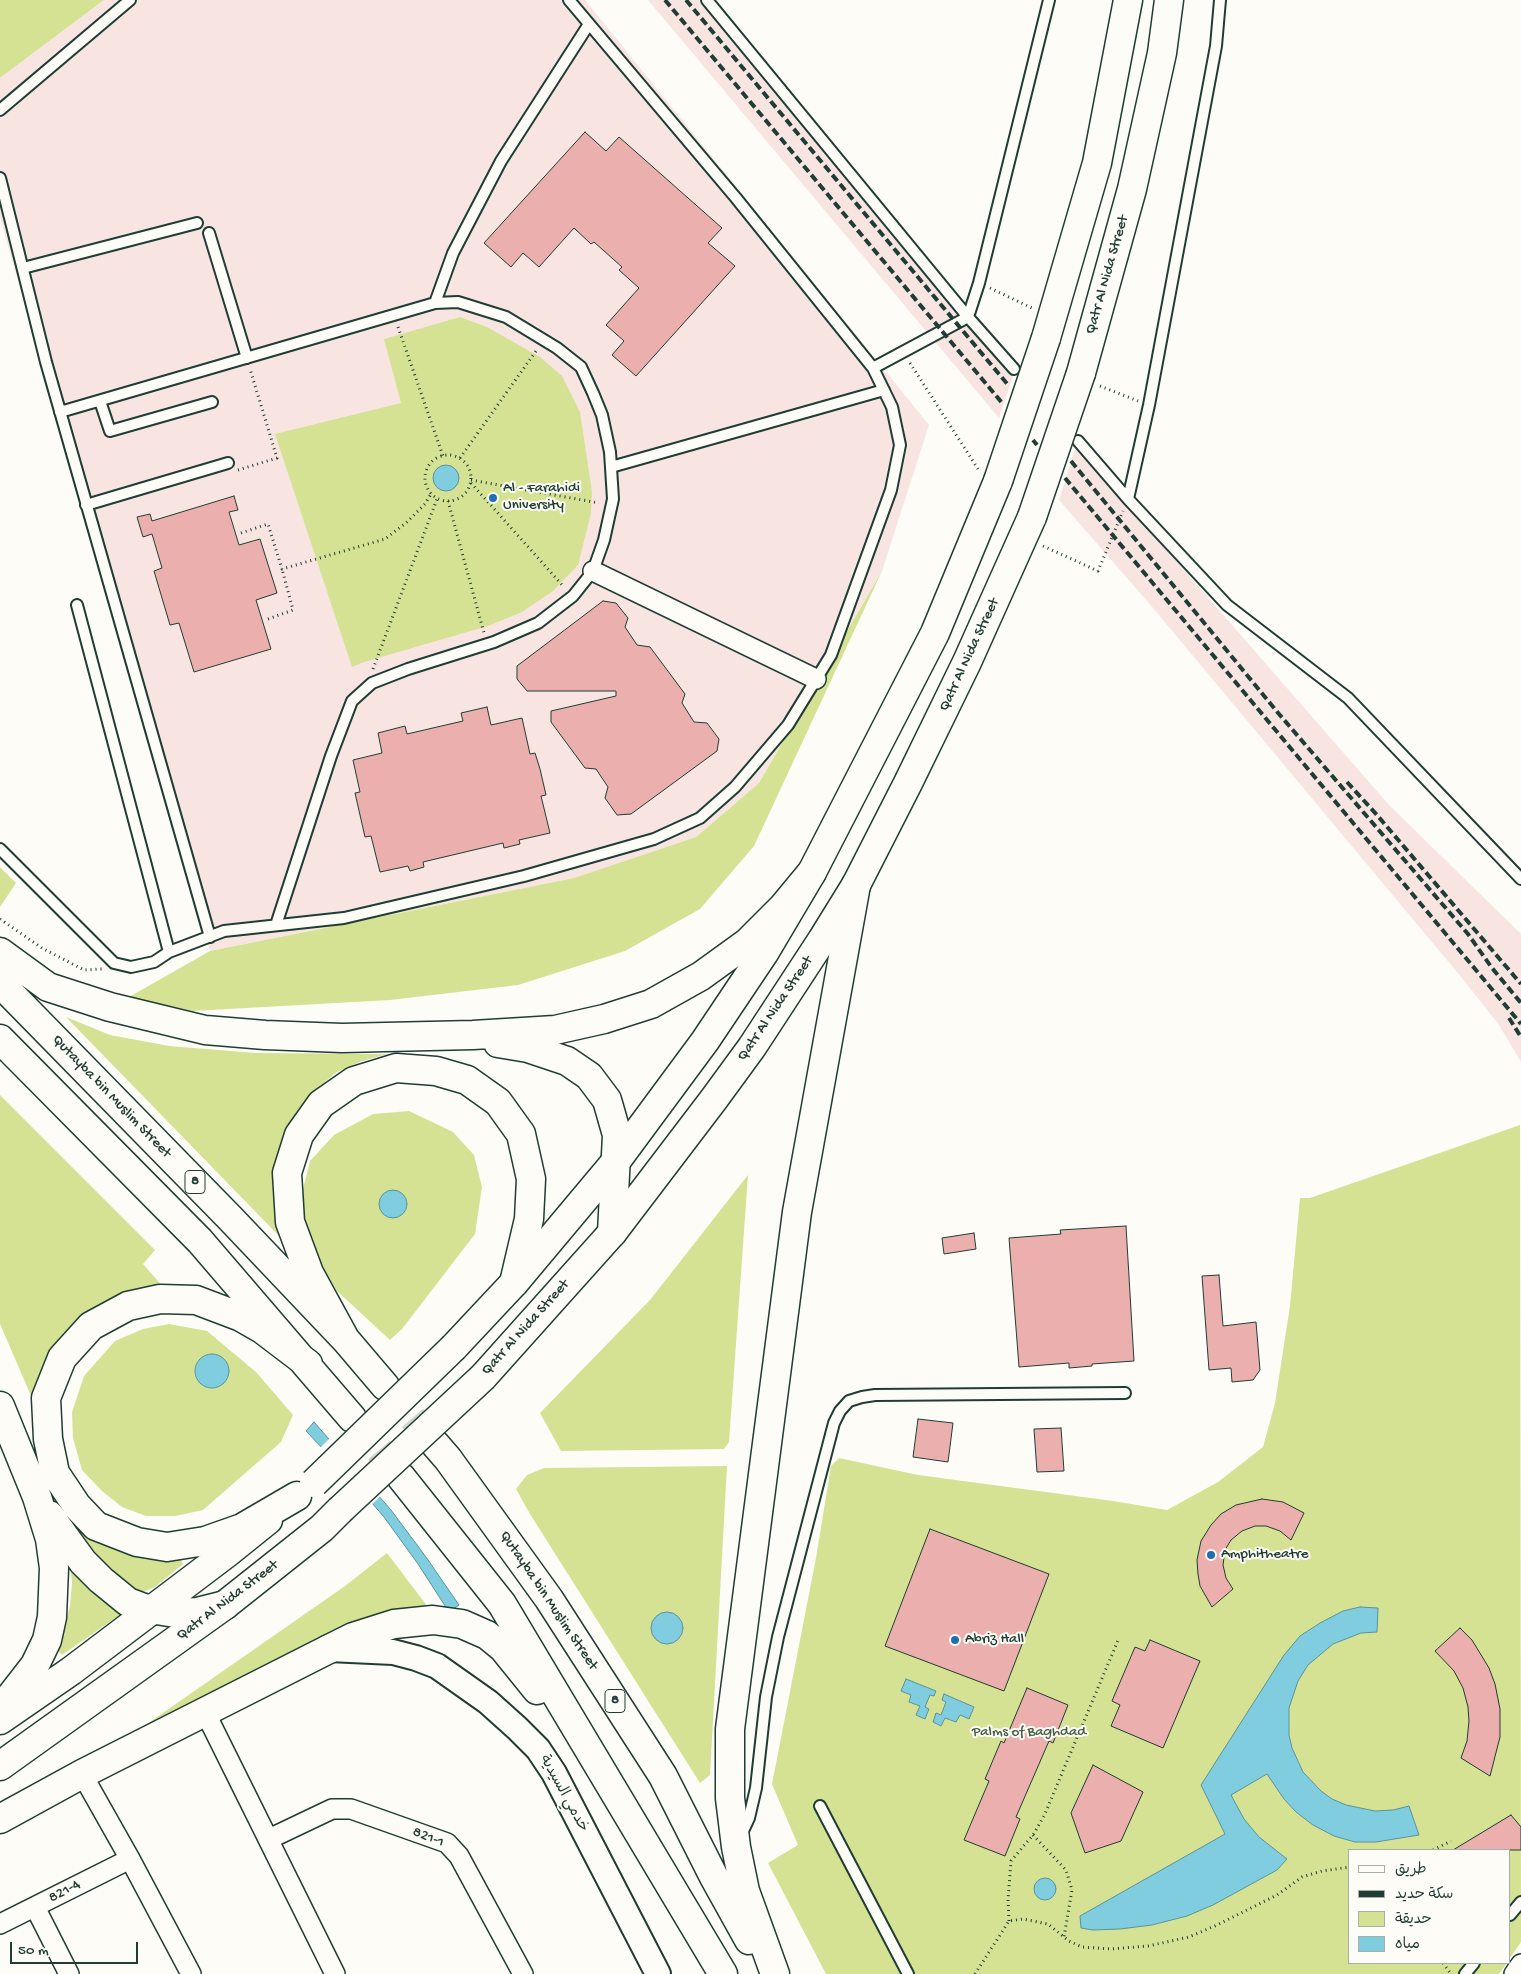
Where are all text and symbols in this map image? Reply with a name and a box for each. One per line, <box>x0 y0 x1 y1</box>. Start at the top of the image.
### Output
street label: Qatr Al Nida Street <box>1082 213 1134 337</box>
place label: Al - Farahidi University <box>503 480 580 515</box>
marker: Al - Farahidi University <box>487 492 499 504</box>
street label: Qatr Al Nida Street <box>936 596 1004 714</box>
street label: Qatr Al Nida Street <box>734 953 818 1065</box>
street label: Qutayba bin Muslim Street <box>47 1032 175 1162</box>
road number: 8 <box>185 1170 205 1194</box>
street label: Qatr Al Nida Street <box>478 1276 574 1380</box>
street label: Qutayba bin Muslim Street <box>495 1528 601 1674</box>
place label: Amphitheatre <box>1221 1546 1309 1564</box>
marker: Amphitheatre <box>1205 1549 1217 1561</box>
street label: Qatr Al Nida Street <box>174 1557 282 1645</box>
place label: Abriz Hall <box>965 1631 1024 1649</box>
marker: Abriz Hall <box>949 1634 961 1646</box>
road number: 8 <box>605 1690 625 1712</box>
park label: Palms of Baghdad <box>972 1724 1086 1742</box>
street label: خدمي السيدية <box>534 1752 592 1836</box>
street label: 821-1 <box>410 1824 446 1852</box>
legend <box>1348 1849 1511 1964</box>
text: طريق <box>1395 1861 1427 1879</box>
street label: 821-4 <box>46 1876 84 1908</box>
text: سكة حديد <box>1395 1886 1453 1904</box>
text: حديقة <box>1395 1911 1432 1929</box>
scale bar <box>12 1932 140 1964</box>
text: مياه <box>1395 1936 1420 1954</box>
text: 50 m <box>18 1942 49 1960</box>

